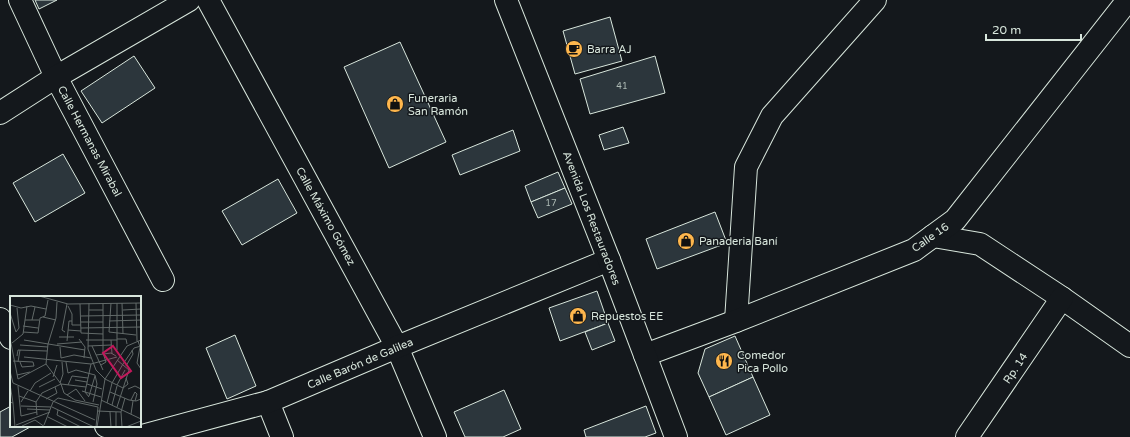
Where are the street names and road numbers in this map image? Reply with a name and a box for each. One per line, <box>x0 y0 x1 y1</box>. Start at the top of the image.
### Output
street label: Calle Hermanas Mirabal <box>55 84 124 199</box>
street label: Avenida Los Restauradores <box>560 149 623 287</box>
street label: Calle Máximo Gómez <box>293 165 358 268</box>
street label: Calle 16 <box>909 220 951 255</box>
street label: Calle Barón de Galilea <box>305 335 415 392</box>
street label: Rp. 14 <box>1000 350 1030 386</box>

